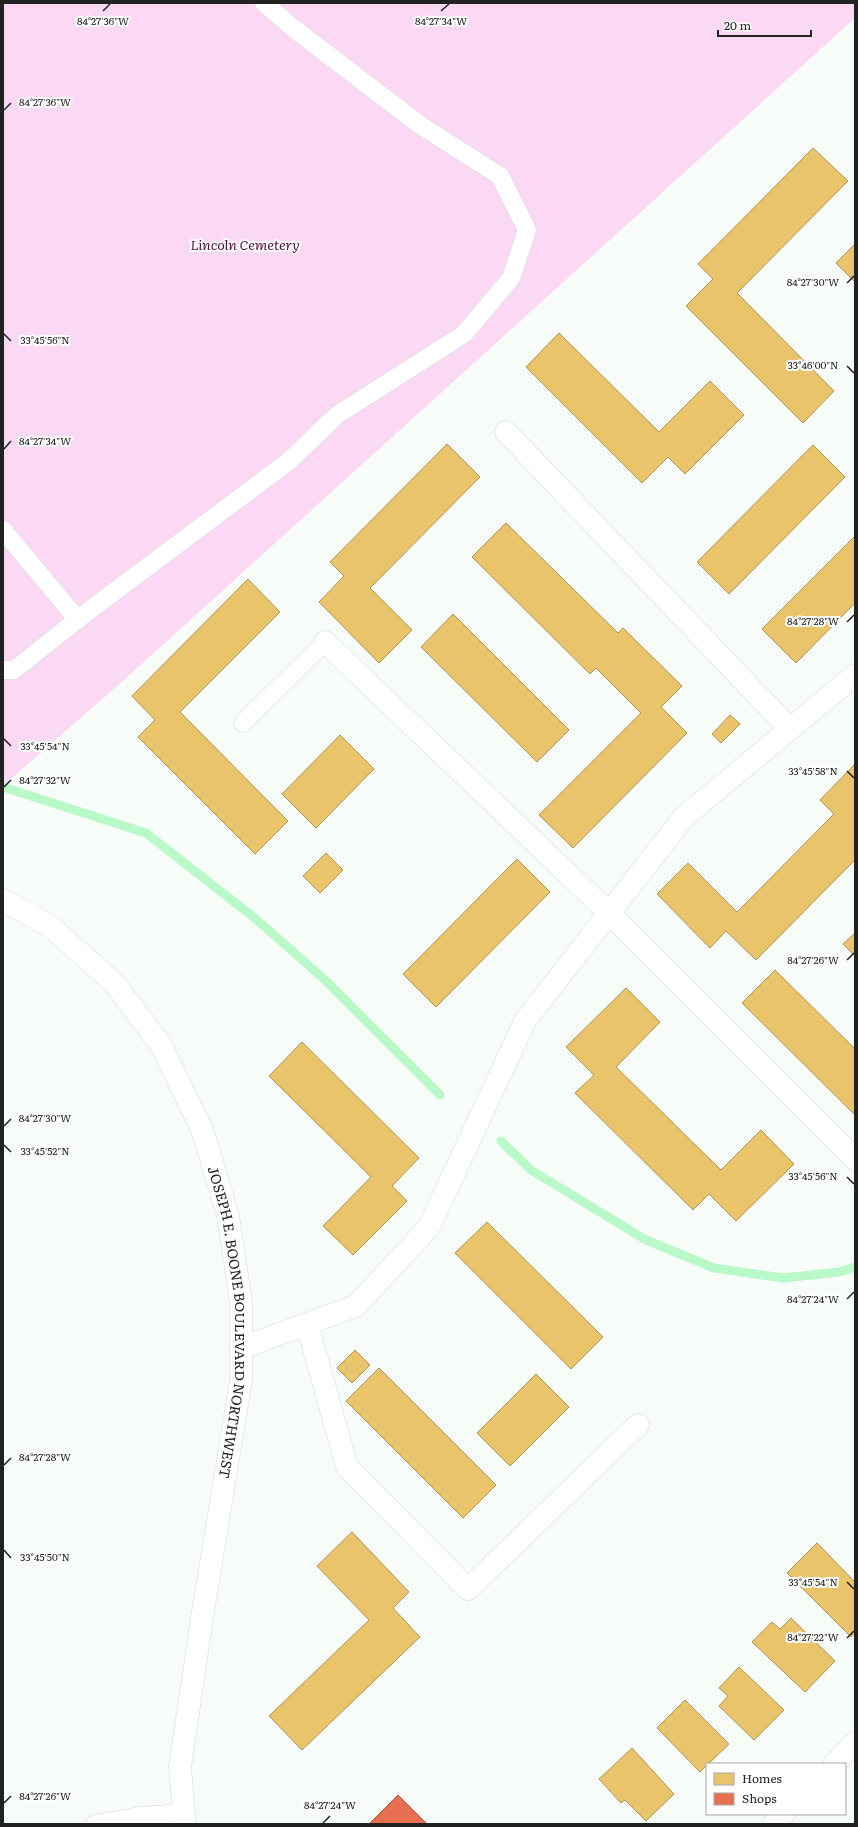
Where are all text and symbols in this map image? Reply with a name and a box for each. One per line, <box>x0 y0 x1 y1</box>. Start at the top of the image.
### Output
scale bar <box>718 12 811 38</box>
text: 84°27'36"W <box>77 13 129 28</box>
text: 84°27'34"W <box>415 13 467 28</box>
text: 20 m <box>724 16 751 34</box>
text: 84°27'36"W <box>19 94 71 109</box>
park label: Lincoln Cemetery <box>190 234 300 254</box>
text: 84°27'30"W <box>787 274 839 289</box>
text: 33°45'56"N <box>20 332 70 347</box>
text: 33°46'00"N <box>788 357 838 372</box>
text: 84°27'34"W <box>19 433 71 448</box>
text: 84°27'28"W <box>787 613 839 628</box>
text: 33°45'54"N <box>20 738 70 753</box>
text: 33°45'58"N <box>788 763 838 778</box>
text: 84°27'32"W <box>19 772 71 787</box>
text: 84°27'26"W <box>787 952 839 967</box>
text: 84°27'30"W <box>19 1110 71 1125</box>
text: 33°45'52"N <box>20 1143 70 1158</box>
street label: JOSEPH E. BOONE BOULEVARD NORTHWEST <box>204 1164 251 1480</box>
text: 33°45'56"N <box>788 1168 838 1183</box>
text: 84°27'24"W <box>787 1291 839 1306</box>
text: 84°27'28"W <box>19 1449 71 1464</box>
text: 33°45'50"N <box>20 1549 70 1564</box>
text: 33°45'54"N <box>788 1574 838 1589</box>
text: 84°27'22"W <box>787 1629 839 1644</box>
legend <box>706 1763 846 1815</box>
text: Homes <box>742 1769 782 1787</box>
text: 84°27'26"W <box>19 1788 71 1803</box>
text: Shops <box>742 1789 777 1807</box>
text: 84°27'24"W <box>304 1797 356 1812</box>

